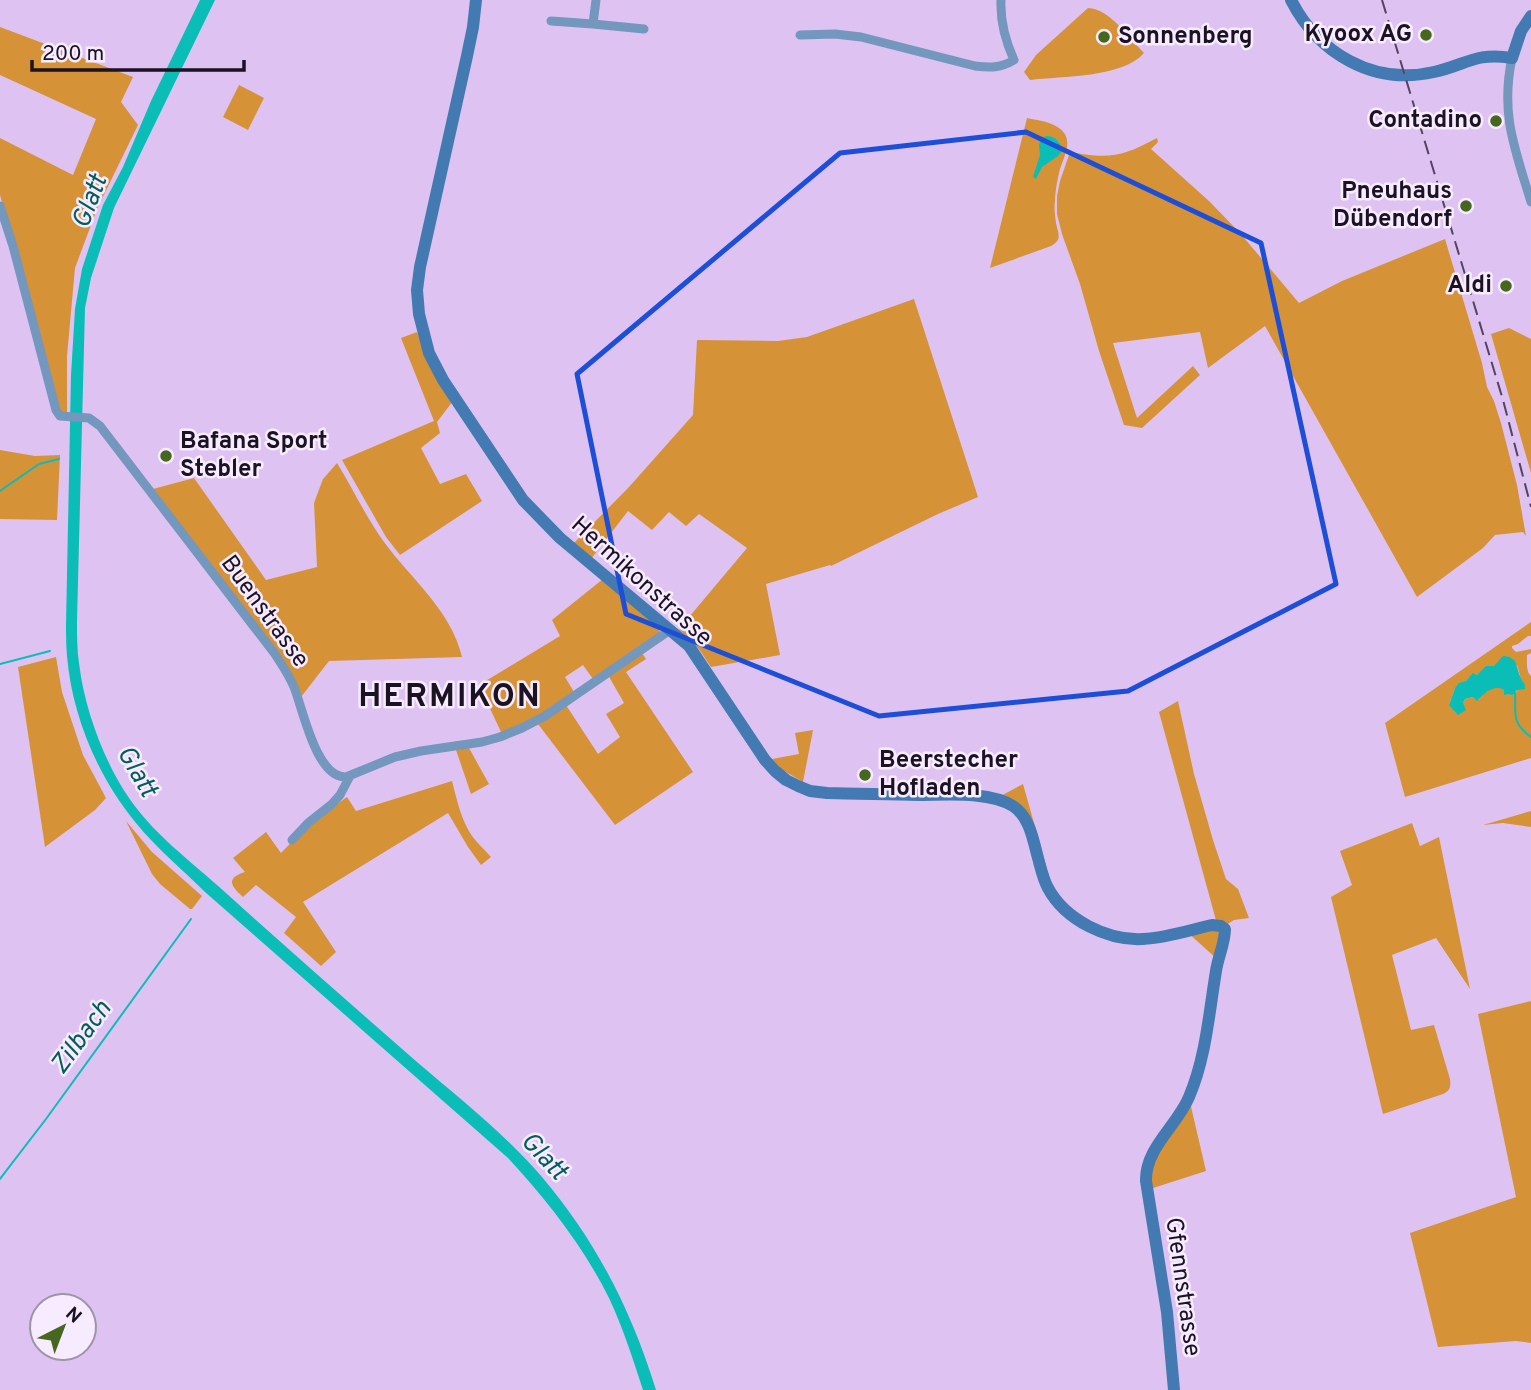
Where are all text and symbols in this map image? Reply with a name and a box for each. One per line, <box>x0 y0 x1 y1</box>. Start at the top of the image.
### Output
place label: Kyoox AG <box>1305 20 1412 50</box>
place label: Sonnenberg <box>1118 22 1253 52</box>
marker: Kyoox AG <box>1418 27 1434 43</box>
scale bar <box>32 28 243 72</box>
marker: Sonnenberg <box>1096 29 1112 45</box>
text: 200 m <box>42 41 104 68</box>
place label: Contadino <box>1368 106 1482 136</box>
marker: Contadino <box>1488 113 1504 129</box>
water label: Glatt <box>66 169 117 233</box>
place label: Pneuhaus Dübendorf <box>1333 177 1452 235</box>
marker: Pneuhaus Dübendorf <box>1458 198 1474 214</box>
place label: Aldi <box>1447 271 1492 301</box>
marker: Aldi <box>1498 278 1514 294</box>
place label: Bafana Sport Stebler <box>180 427 327 485</box>
marker: Bafana Sport Stebler <box>158 448 174 464</box>
street label: Hermikonstrasse <box>564 511 718 653</box>
street label: Buenstrasse <box>213 550 315 674</box>
district label: HERMIKON <box>358 678 542 718</box>
water label: Glatt <box>108 740 165 805</box>
place label: Beerstecher Hofladen <box>879 746 1018 804</box>
marker: Beerstecher Hofladen <box>857 767 873 783</box>
water label: Zilbach <box>44 995 120 1081</box>
water label: Glatt <box>512 1126 575 1189</box>
street label: Gfennstrasse <box>1157 1216 1207 1358</box>
north arrow <box>28 1292 98 1362</box>
text: N <box>60 1302 86 1329</box>

